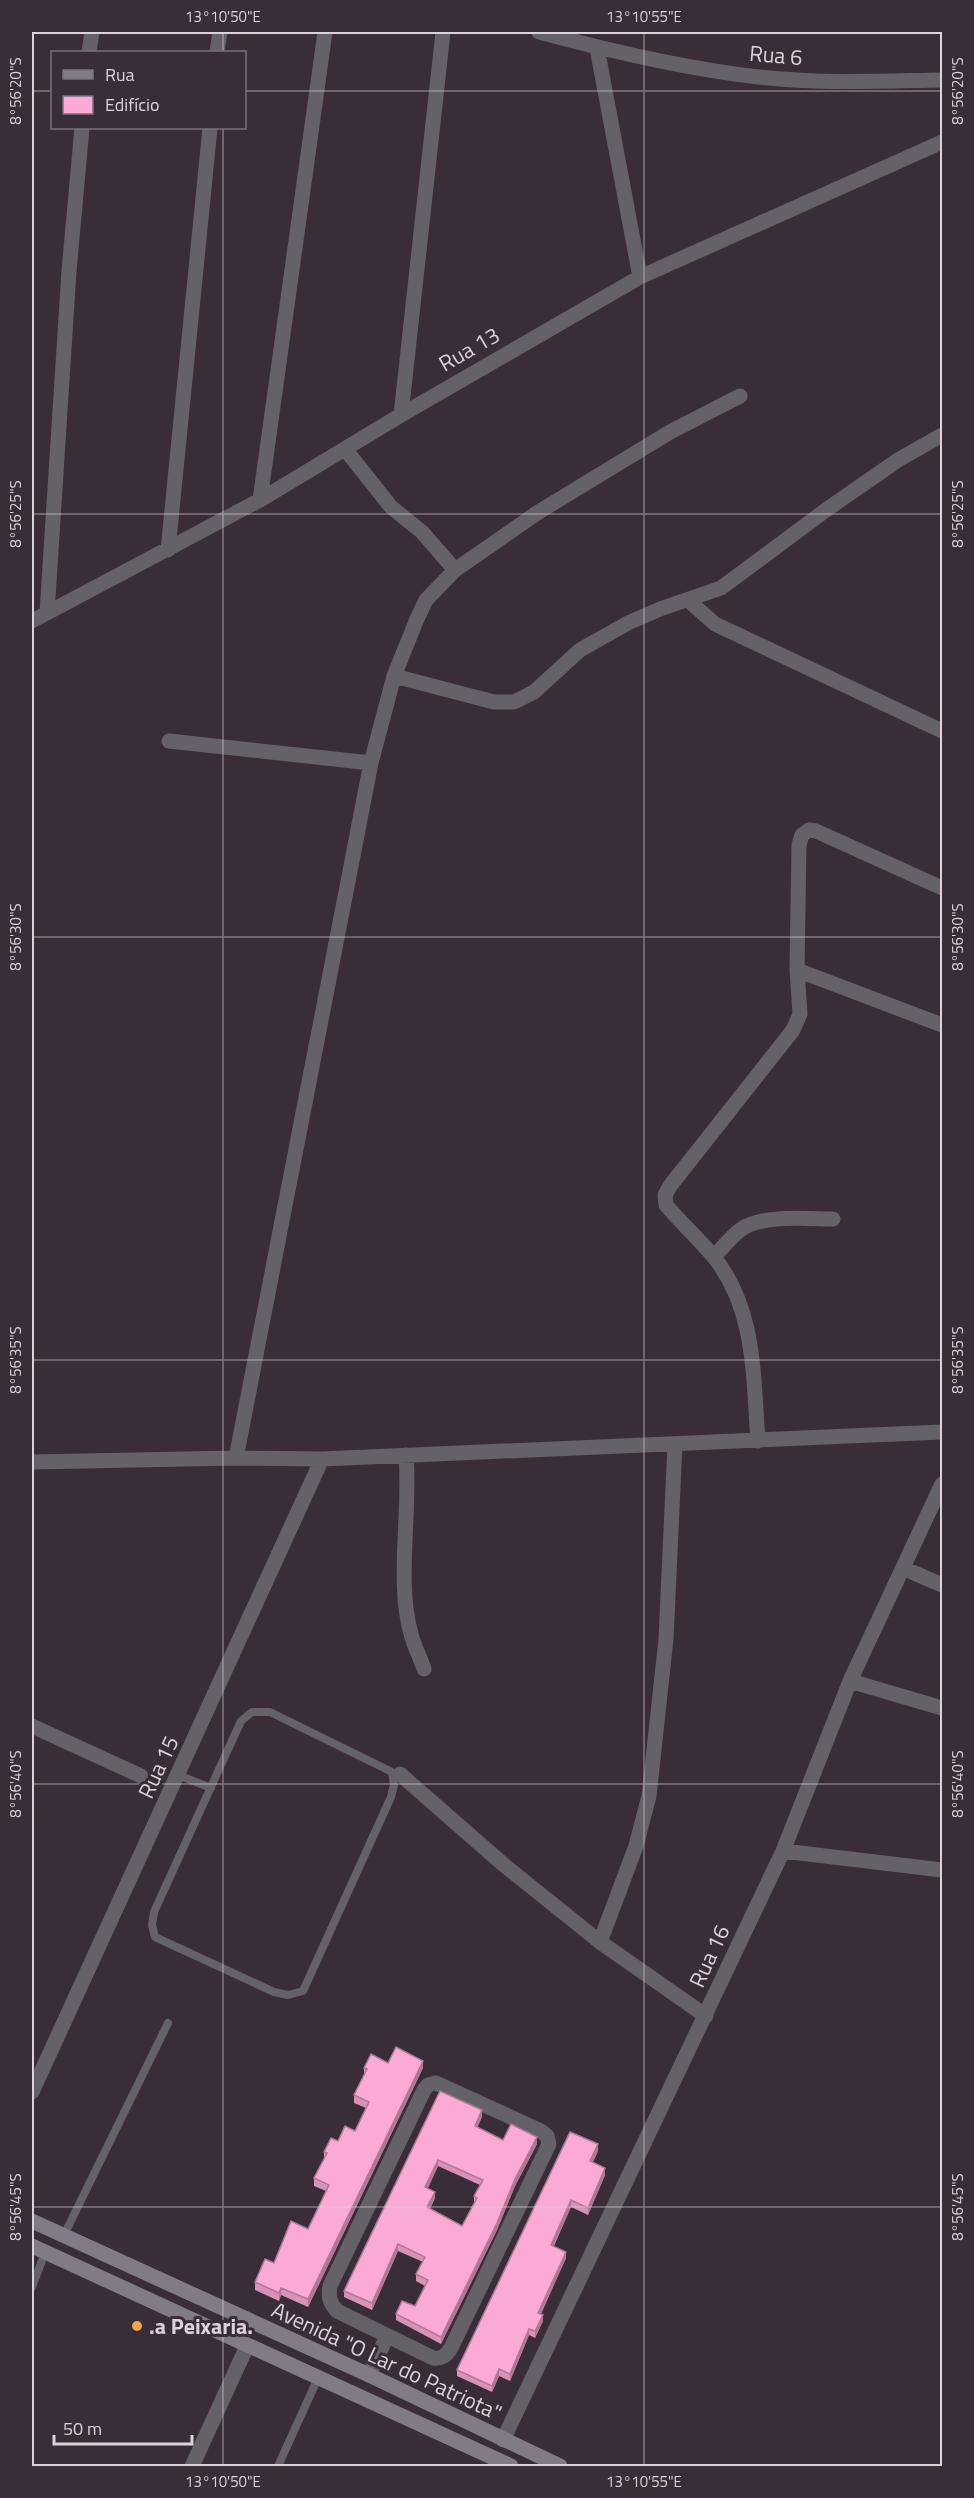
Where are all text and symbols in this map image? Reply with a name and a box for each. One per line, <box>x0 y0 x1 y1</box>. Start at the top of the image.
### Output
text: 13°10'50"E <box>185 5 261 28</box>
text: 13°10'55"E <box>606 5 682 28</box>
street label: Rua 6 <box>748 36 804 74</box>
legend <box>51 51 246 129</box>
text: 8°56'20"S <box>4 57 27 125</box>
text: 8°56'20"S <box>946 57 969 125</box>
text: Rua <box>105 61 135 88</box>
text: Edifício <box>105 91 159 118</box>
street label: Rua 13 <box>432 318 506 380</box>
text: 8°56'25"S <box>4 480 27 548</box>
text: 8°56'25"S <box>946 480 969 548</box>
text: 8°56'30"S <box>4 903 27 971</box>
text: 8°56'30"S <box>946 903 969 971</box>
text: 8°56'35"S <box>4 1326 27 1394</box>
text: 8°56'35"S <box>946 1326 969 1394</box>
street label: Rua 15 <box>129 1730 187 1804</box>
text: 8°56'40"S <box>4 1750 27 1818</box>
text: 8°56'40"S <box>946 1750 969 1818</box>
street label: Rua 16 <box>680 1919 738 1993</box>
text: 8°56'45"S <box>4 2173 27 2241</box>
text: 8°56'45"S <box>946 2173 969 2241</box>
street label: Avenida "O Lar do Patriota" <box>266 2293 508 2429</box>
place label: .a Peixaria. <box>149 2309 253 2343</box>
marker: .a Peixaria. <box>130 2319 144 2333</box>
scale bar <box>54 2408 192 2446</box>
text: 50 m <box>63 2415 102 2442</box>
text: 13°10'50"E <box>185 2470 261 2493</box>
text: 13°10'55"E <box>606 2470 682 2493</box>

